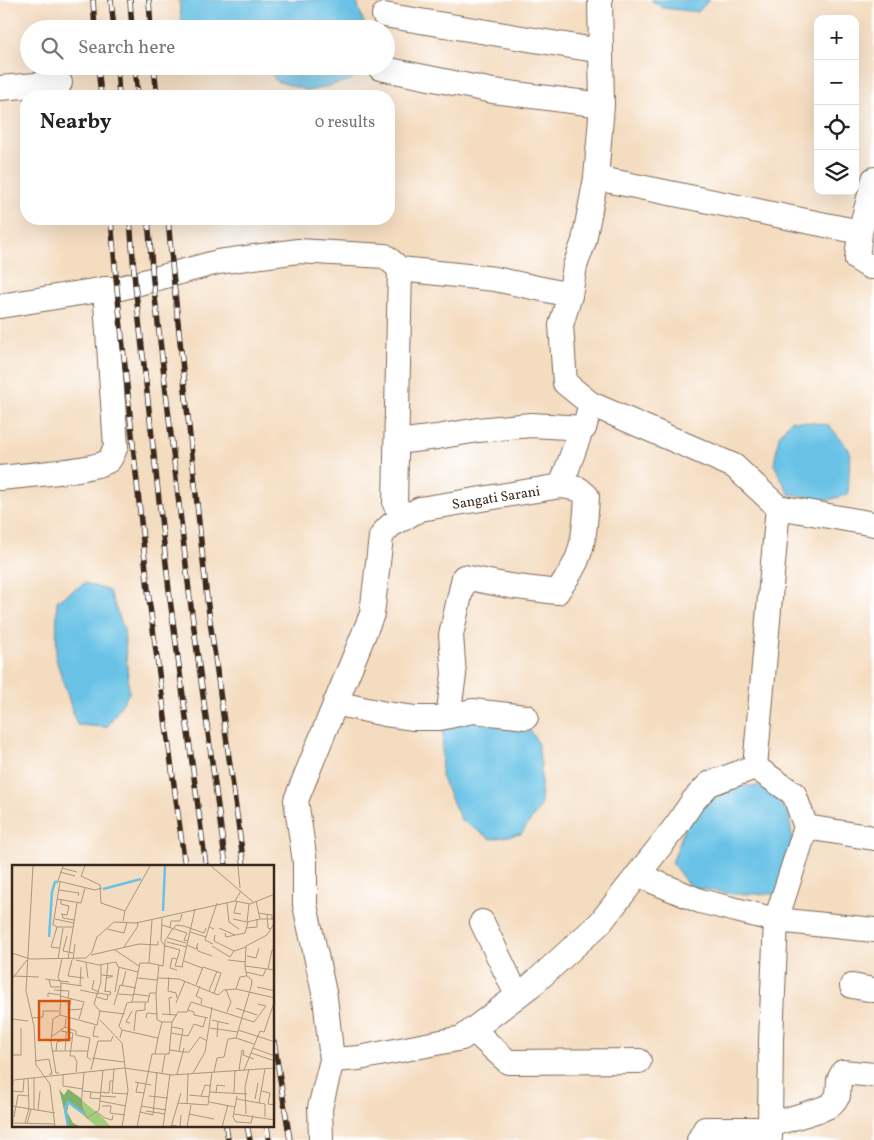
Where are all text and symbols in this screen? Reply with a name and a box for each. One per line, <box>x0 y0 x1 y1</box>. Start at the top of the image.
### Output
map controls <box>814 15 859 195</box>
button: + <box>814 15 859 60</box>
search box <box>20 20 395 75</box>
icon: search <box>38 34 66 62</box>
text: Search here <box>78 35 175 61</box>
button: − <box>814 60 859 105</box>
button: locate <box>814 105 859 150</box>
text: Nearby <box>40 108 111 137</box>
text: 0 results <box>315 112 375 134</box>
button: layers <box>814 150 859 195</box>
street label: Sangati Sarani <box>451 482 542 515</box>
inset map <box>12 865 275 1128</box>

